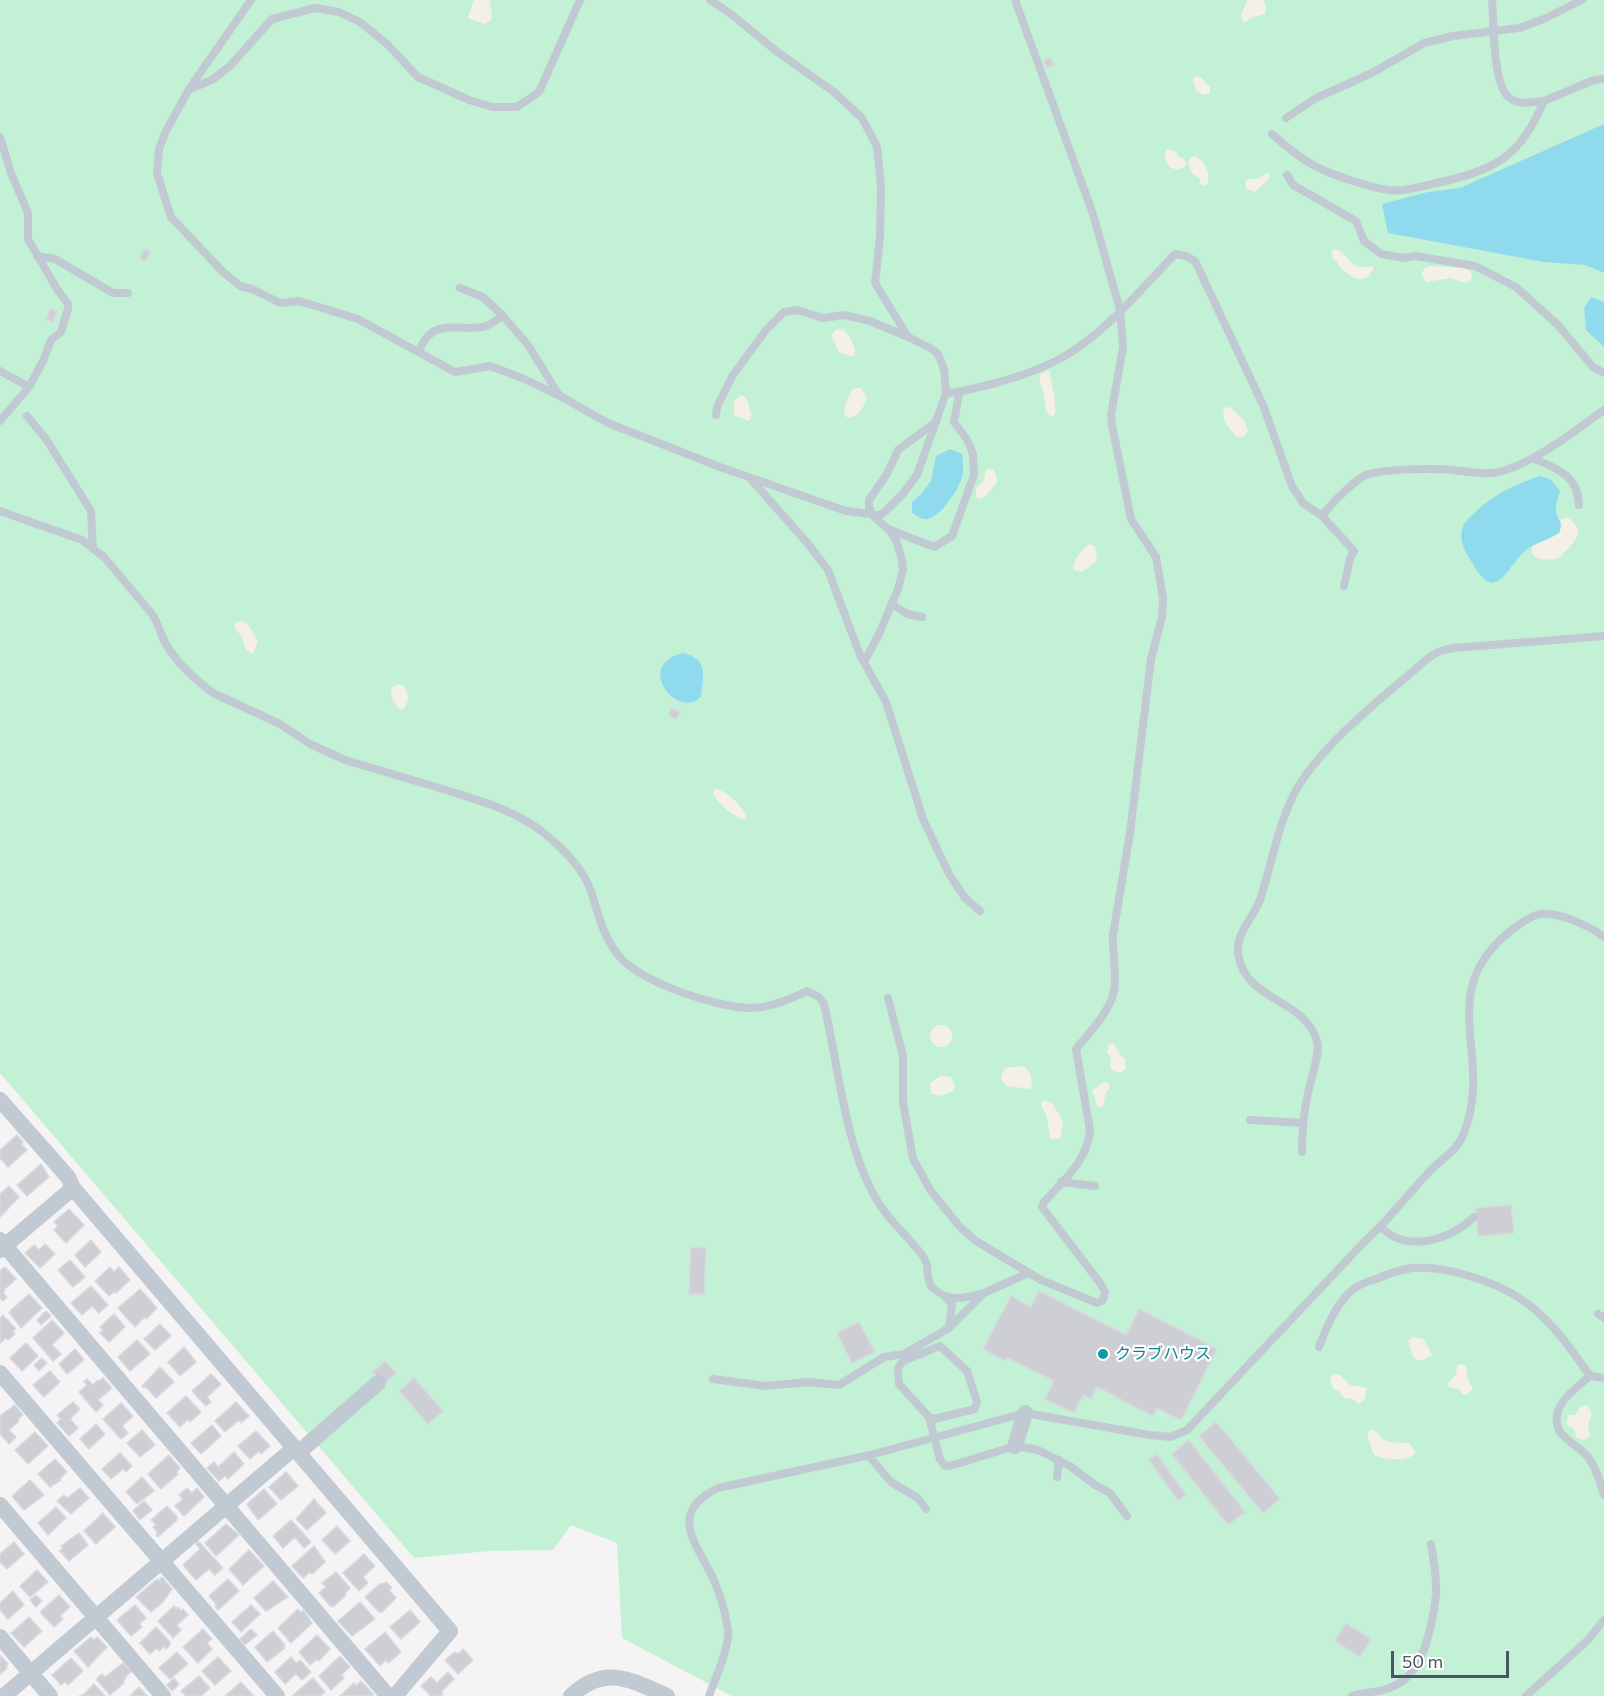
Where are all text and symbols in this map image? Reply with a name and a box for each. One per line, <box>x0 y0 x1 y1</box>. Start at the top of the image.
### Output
place label: クラブハウス <box>1115 1344 1211 1364</box>
marker: クラブハウス <box>1096 1347 1110 1361</box>
scale bar <box>1394 1639 1512 1677</box>
text: 50 m <box>1402 1650 1443 1672</box>

